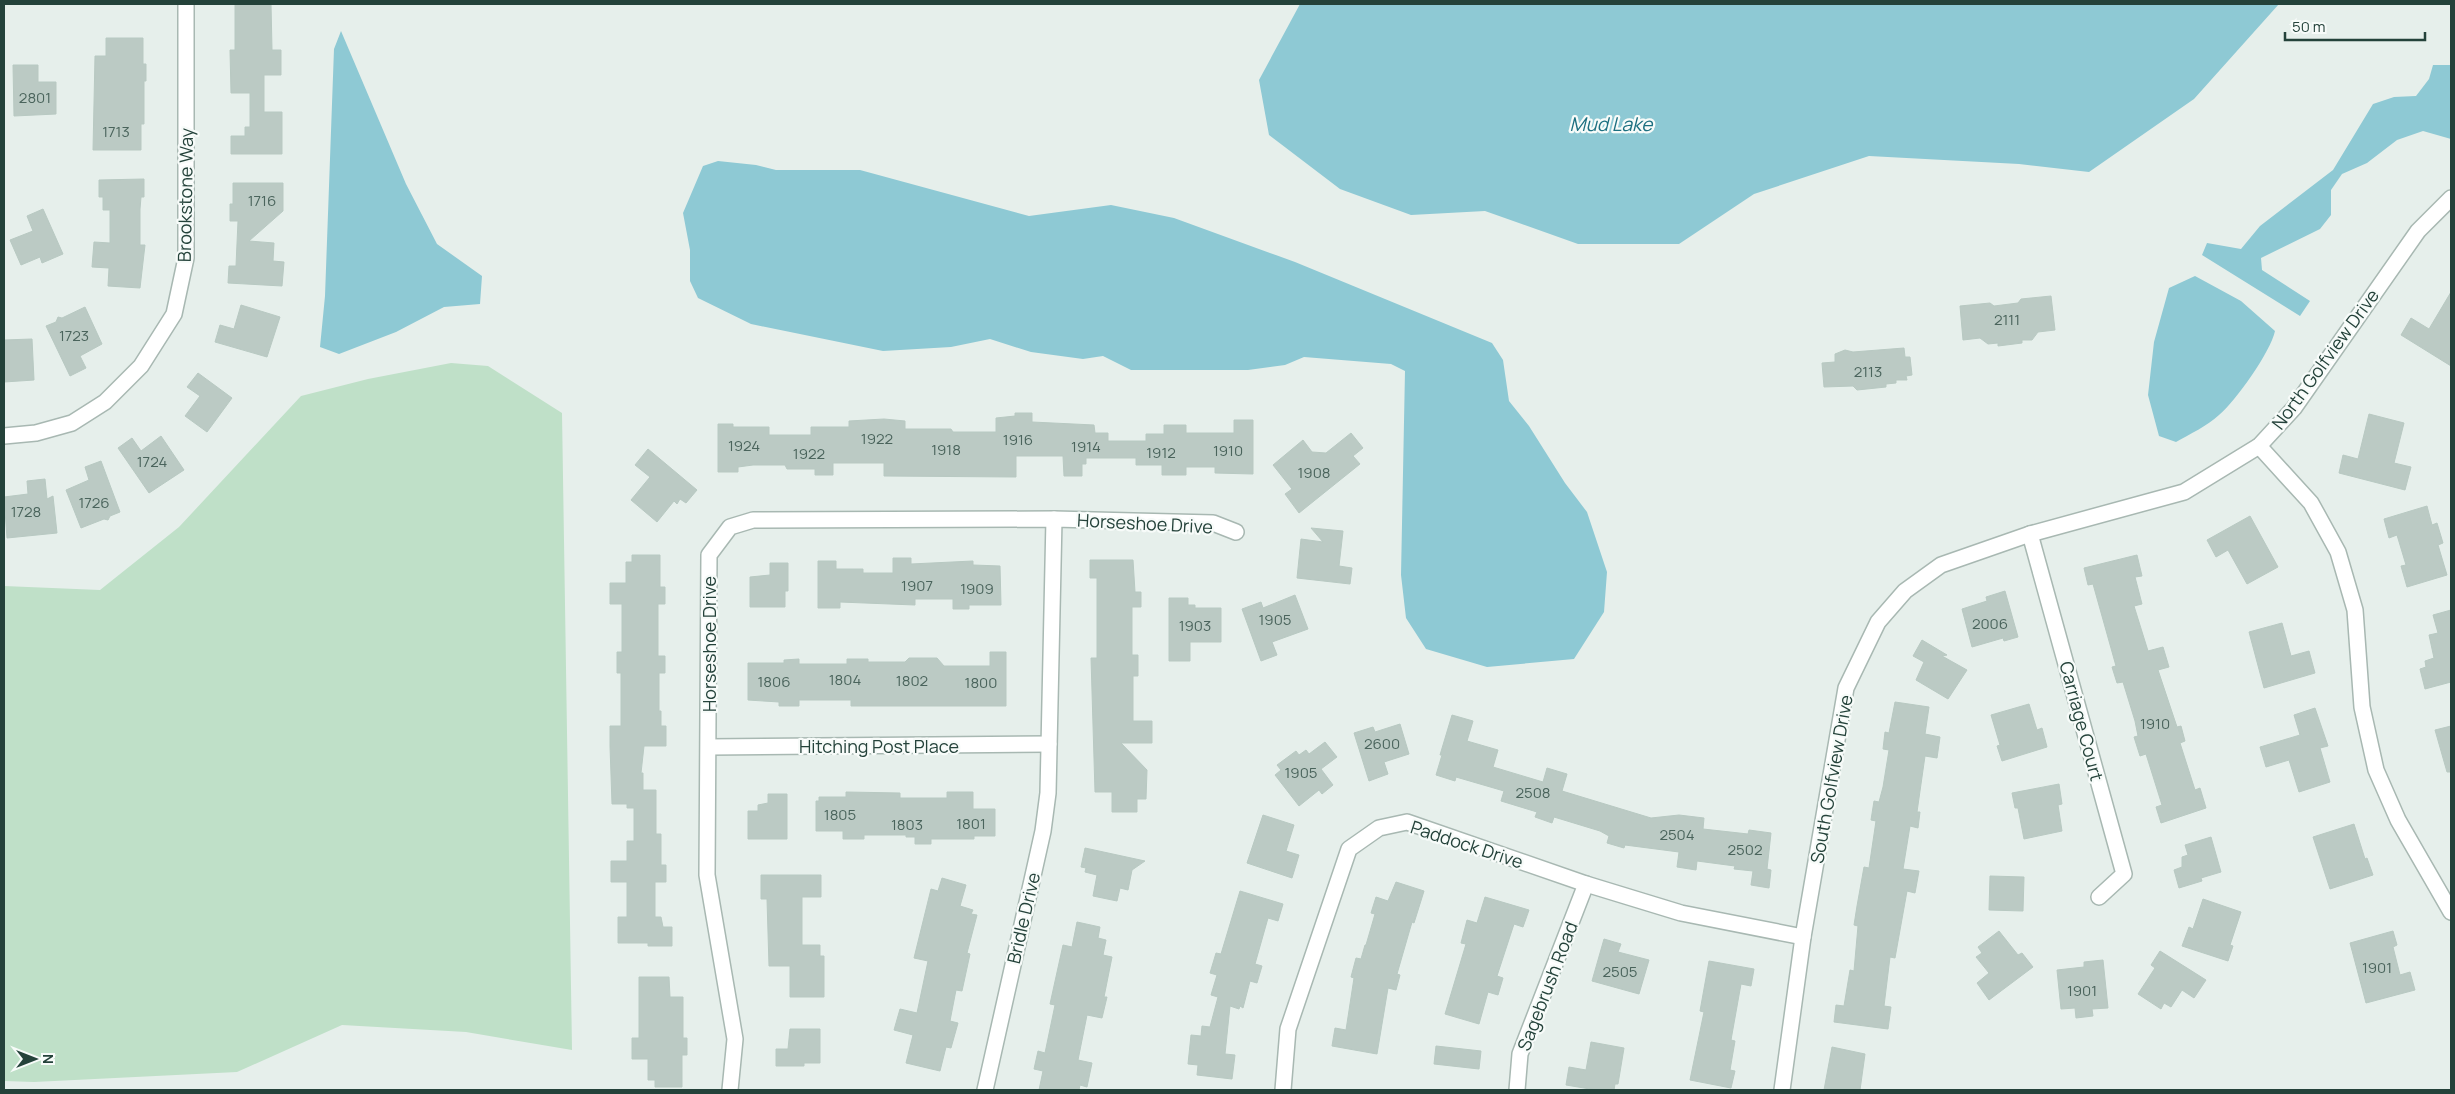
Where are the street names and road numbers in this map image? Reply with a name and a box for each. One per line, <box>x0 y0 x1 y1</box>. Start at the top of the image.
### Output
street label: Brookstone Way <box>172 127 198 262</box>
street label: North Golfview Drive <box>2266 284 2384 434</box>
street label: Horseshoe Drive <box>1076 507 1214 539</box>
street label: Horseshoe Drive <box>697 576 721 712</box>
street label: Carriage Court <box>2055 659 2109 783</box>
street label: South Golfview Drive <box>1804 693 1858 865</box>
street label: Hitching Post Place <box>799 734 959 758</box>
street label: Paddock Drive <box>1408 815 1526 873</box>
street label: Bridle Drive <box>1001 870 1045 966</box>
street label: Sagebrush Road <box>1511 918 1583 1054</box>

